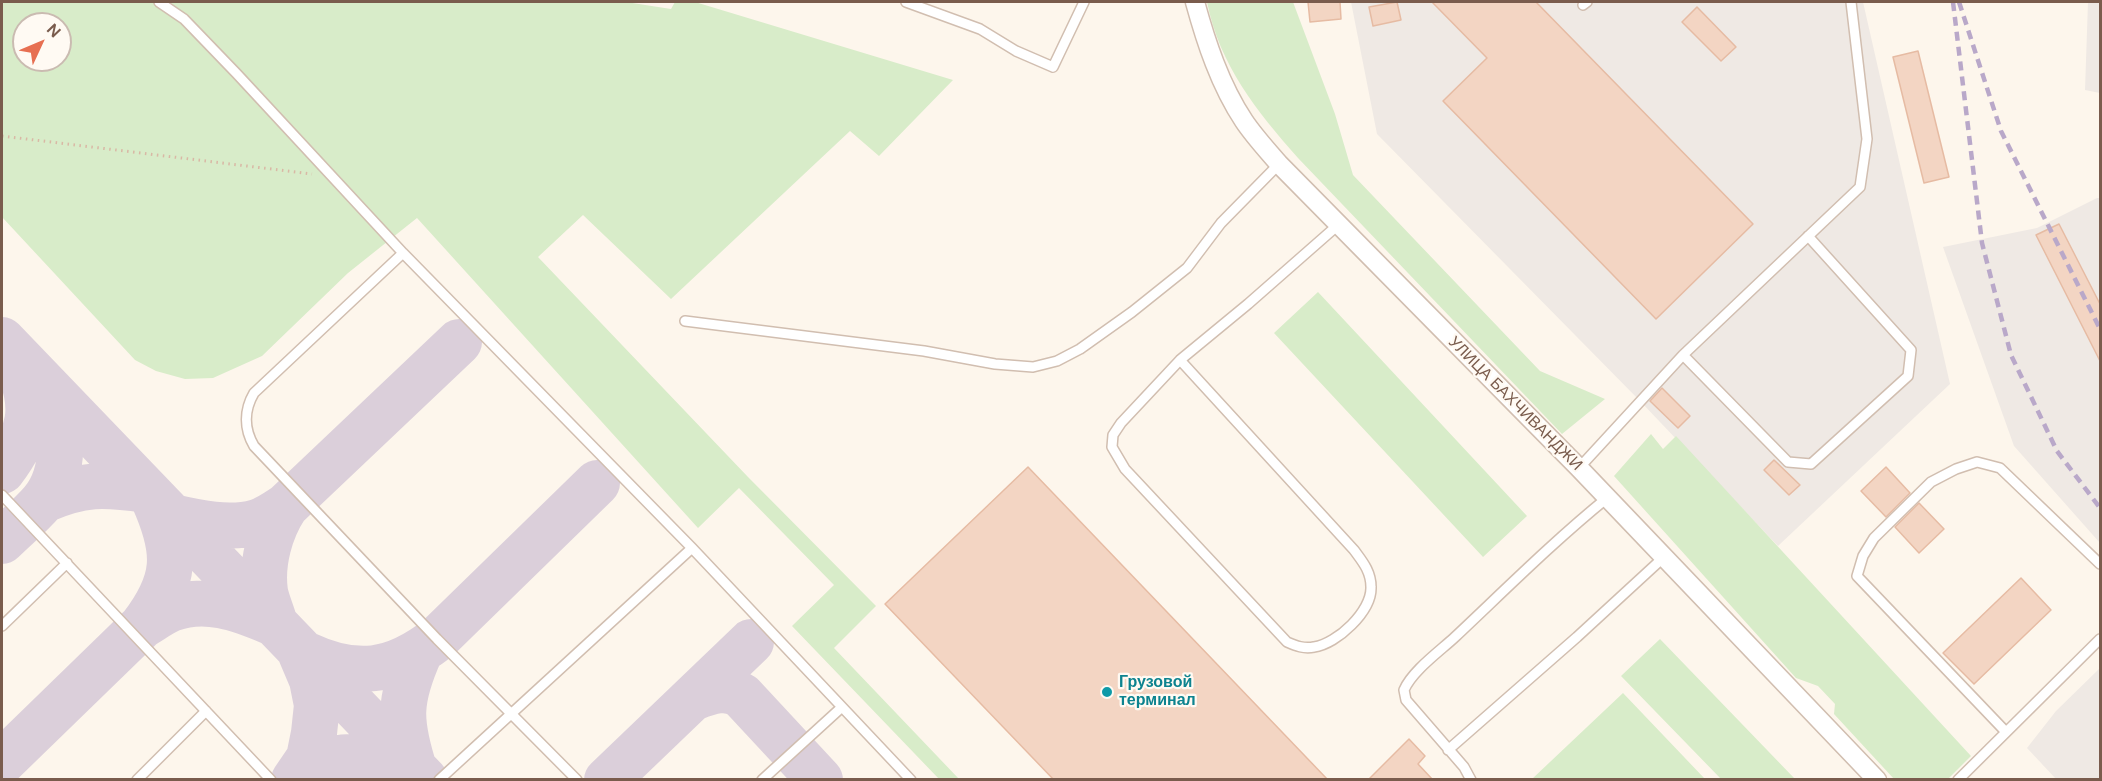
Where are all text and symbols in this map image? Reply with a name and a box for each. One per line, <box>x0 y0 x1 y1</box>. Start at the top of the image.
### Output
north arrow <box>12 12 72 72</box>
text: N <box>42 19 65 42</box>
street label: УЛИЦА БАХЧИВАНДЖИ <box>1444 333 1586 475</box>
place label: Грузовой терминал <box>1119 673 1196 711</box>
marker: Грузовой терминал <box>1100 685 1114 699</box>

